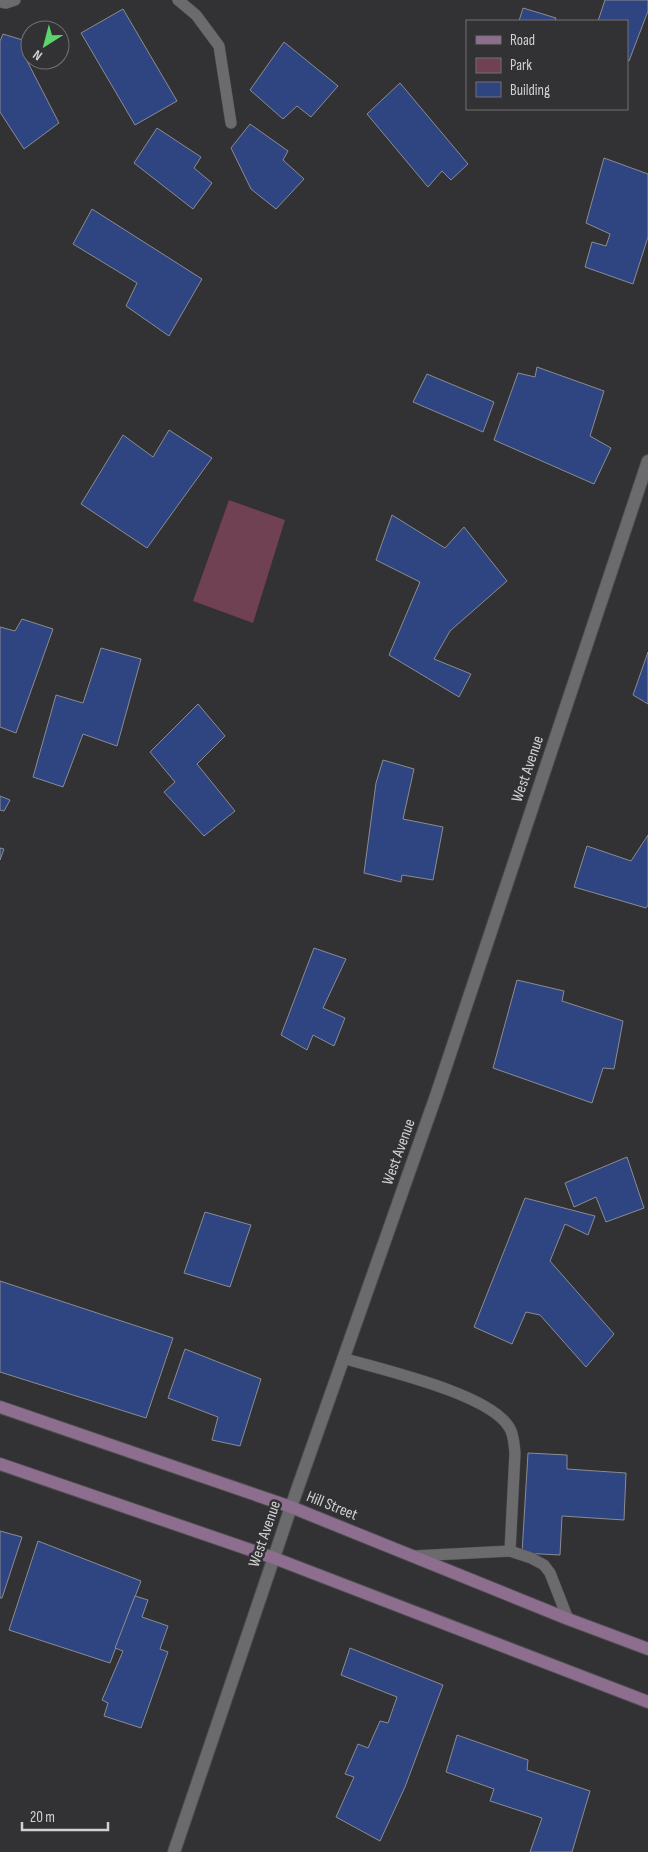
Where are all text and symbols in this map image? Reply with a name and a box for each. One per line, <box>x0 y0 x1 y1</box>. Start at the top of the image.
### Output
north arrow <box>20 20 70 70</box>
legend <box>466 20 628 110</box>
text: Road <box>510 31 535 50</box>
text: N <box>30 46 46 64</box>
text: Park <box>510 56 532 75</box>
text: Building <box>510 81 550 100</box>
street label: West Avenue <box>508 733 548 805</box>
street label: West Avenue <box>378 1116 420 1188</box>
street label: Hill Street <box>304 1487 360 1525</box>
street label: West Avenue <box>245 1498 285 1570</box>
scale bar <box>22 1800 109 1832</box>
text: 20 m <box>30 1808 55 1827</box>

